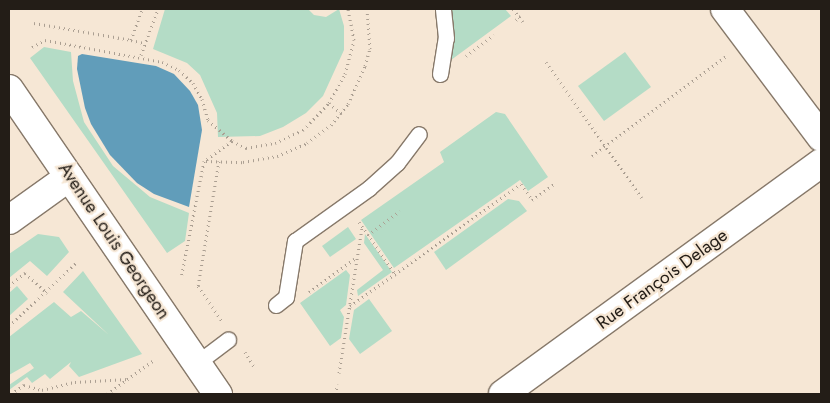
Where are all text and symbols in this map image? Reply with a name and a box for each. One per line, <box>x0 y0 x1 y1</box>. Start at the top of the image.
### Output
street label: Avenue Louis Georgeon <box>54 159 174 323</box>
street label: Rue François Delage <box>592 224 732 334</box>

